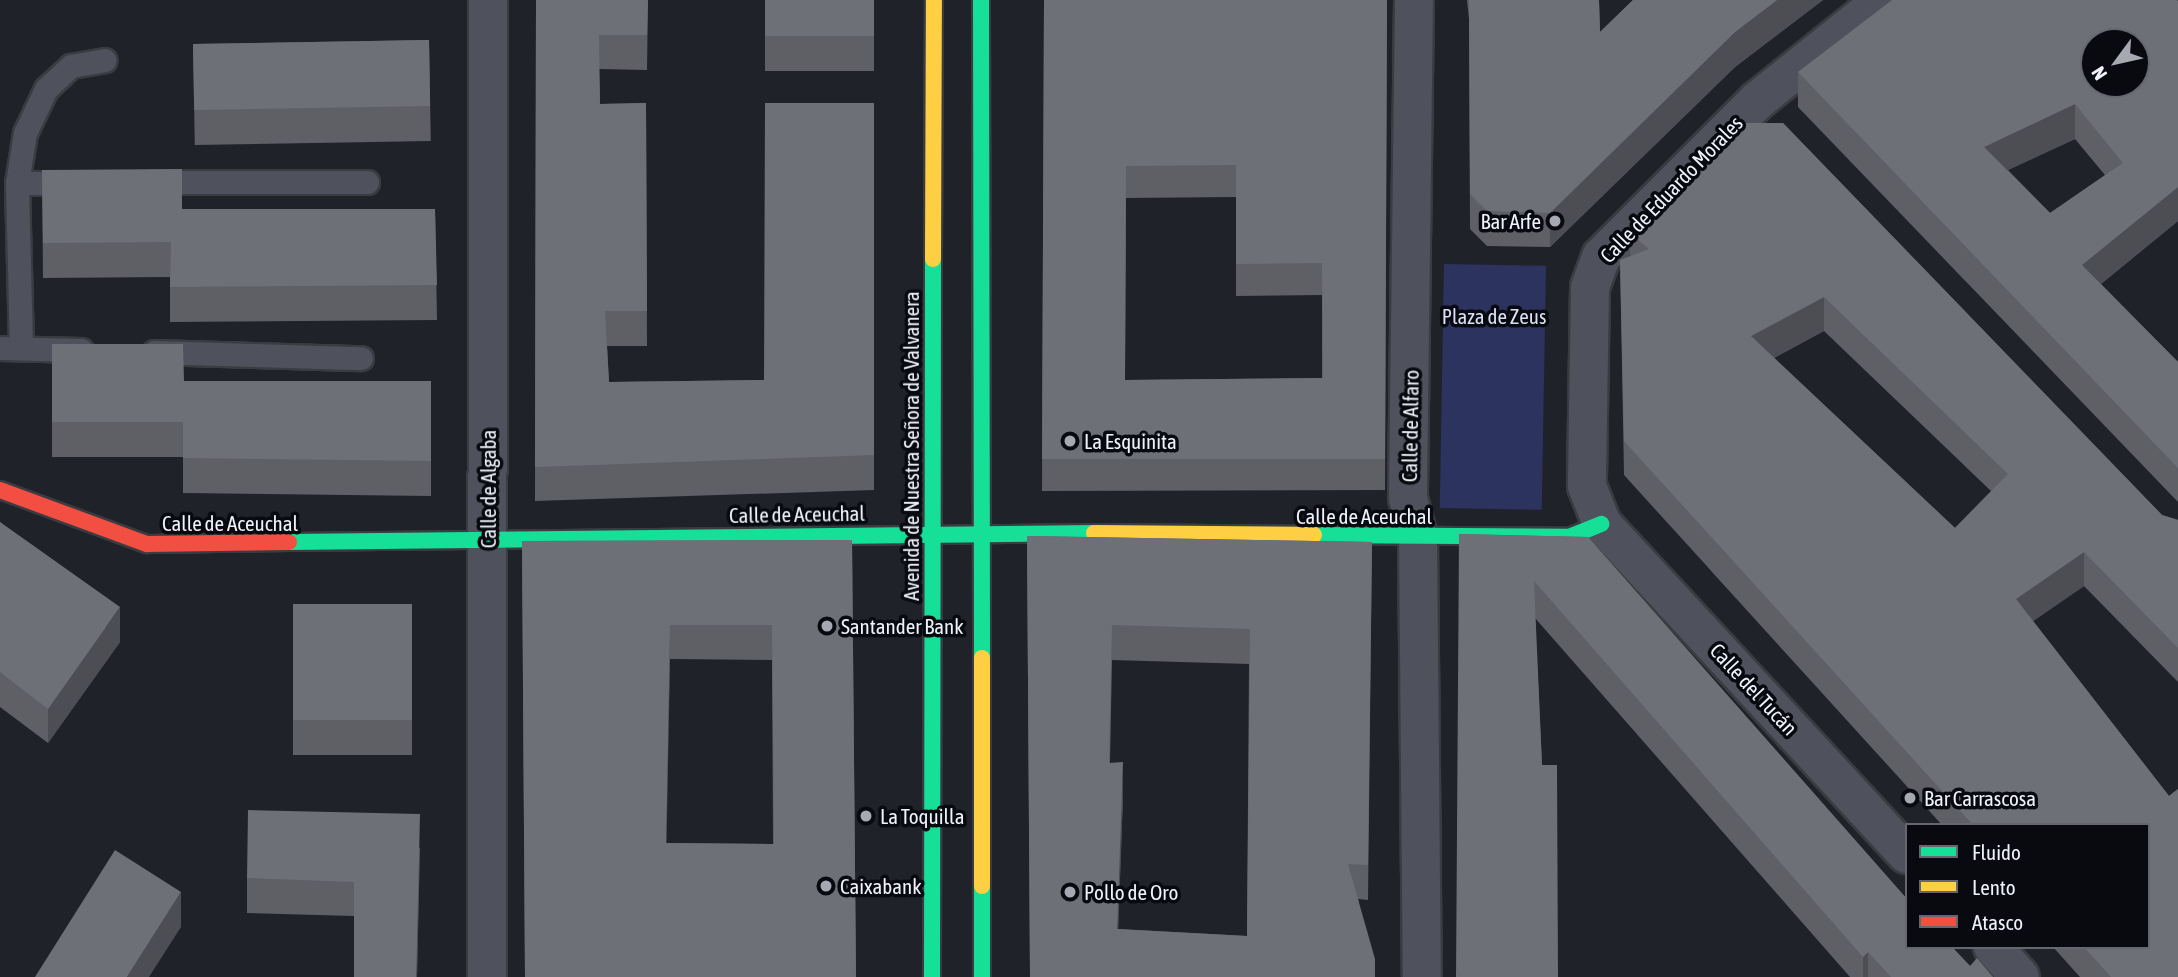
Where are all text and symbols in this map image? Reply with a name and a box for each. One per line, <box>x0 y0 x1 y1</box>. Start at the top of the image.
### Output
north arrow <box>2080 28 2150 98</box>
text: N <box>2087 63 2111 84</box>
street label: Calle de Eduardo Morales <box>1594 110 1748 268</box>
place label: Bar Arfe <box>1481 208 1541 234</box>
marker: Bar Arfe <box>1547 213 1563 229</box>
street label: Avenida de Nuestra Señora de Valvanera <box>898 291 924 601</box>
park label: Plaza de Zeus <box>1442 303 1546 329</box>
street label: Calle de Alfaro <box>1396 370 1424 482</box>
place label: La Esquinita <box>1084 428 1177 454</box>
street label: Calle de Algaba <box>475 430 501 548</box>
marker: La Esquinita <box>1062 433 1078 449</box>
street label: Calle de Aceuchal <box>729 500 865 528</box>
street label: Calle de Aceuchal <box>1296 503 1432 529</box>
street label: Calle de Aceuchal <box>162 510 298 536</box>
place label: Santander Bank <box>841 613 963 639</box>
marker: Santander Bank <box>819 618 835 634</box>
street label: Calle del Tucán <box>1705 638 1803 740</box>
place label: Bar Carrascosa <box>1924 785 2036 811</box>
marker: Bar Carrascosa <box>1902 790 1918 806</box>
place label: La Toquilla <box>880 803 964 829</box>
marker: La Toquilla <box>858 808 874 824</box>
legend <box>1905 823 2150 949</box>
text: Fluido <box>1972 840 2021 864</box>
place label: Caixabank <box>840 873 921 899</box>
text: Lento <box>1972 875 2016 899</box>
marker: Caixabank <box>818 878 834 894</box>
place label: Pollo de Oro <box>1084 879 1178 905</box>
marker: Pollo de Oro <box>1062 884 1078 900</box>
text: Atasco <box>1972 910 2023 934</box>

